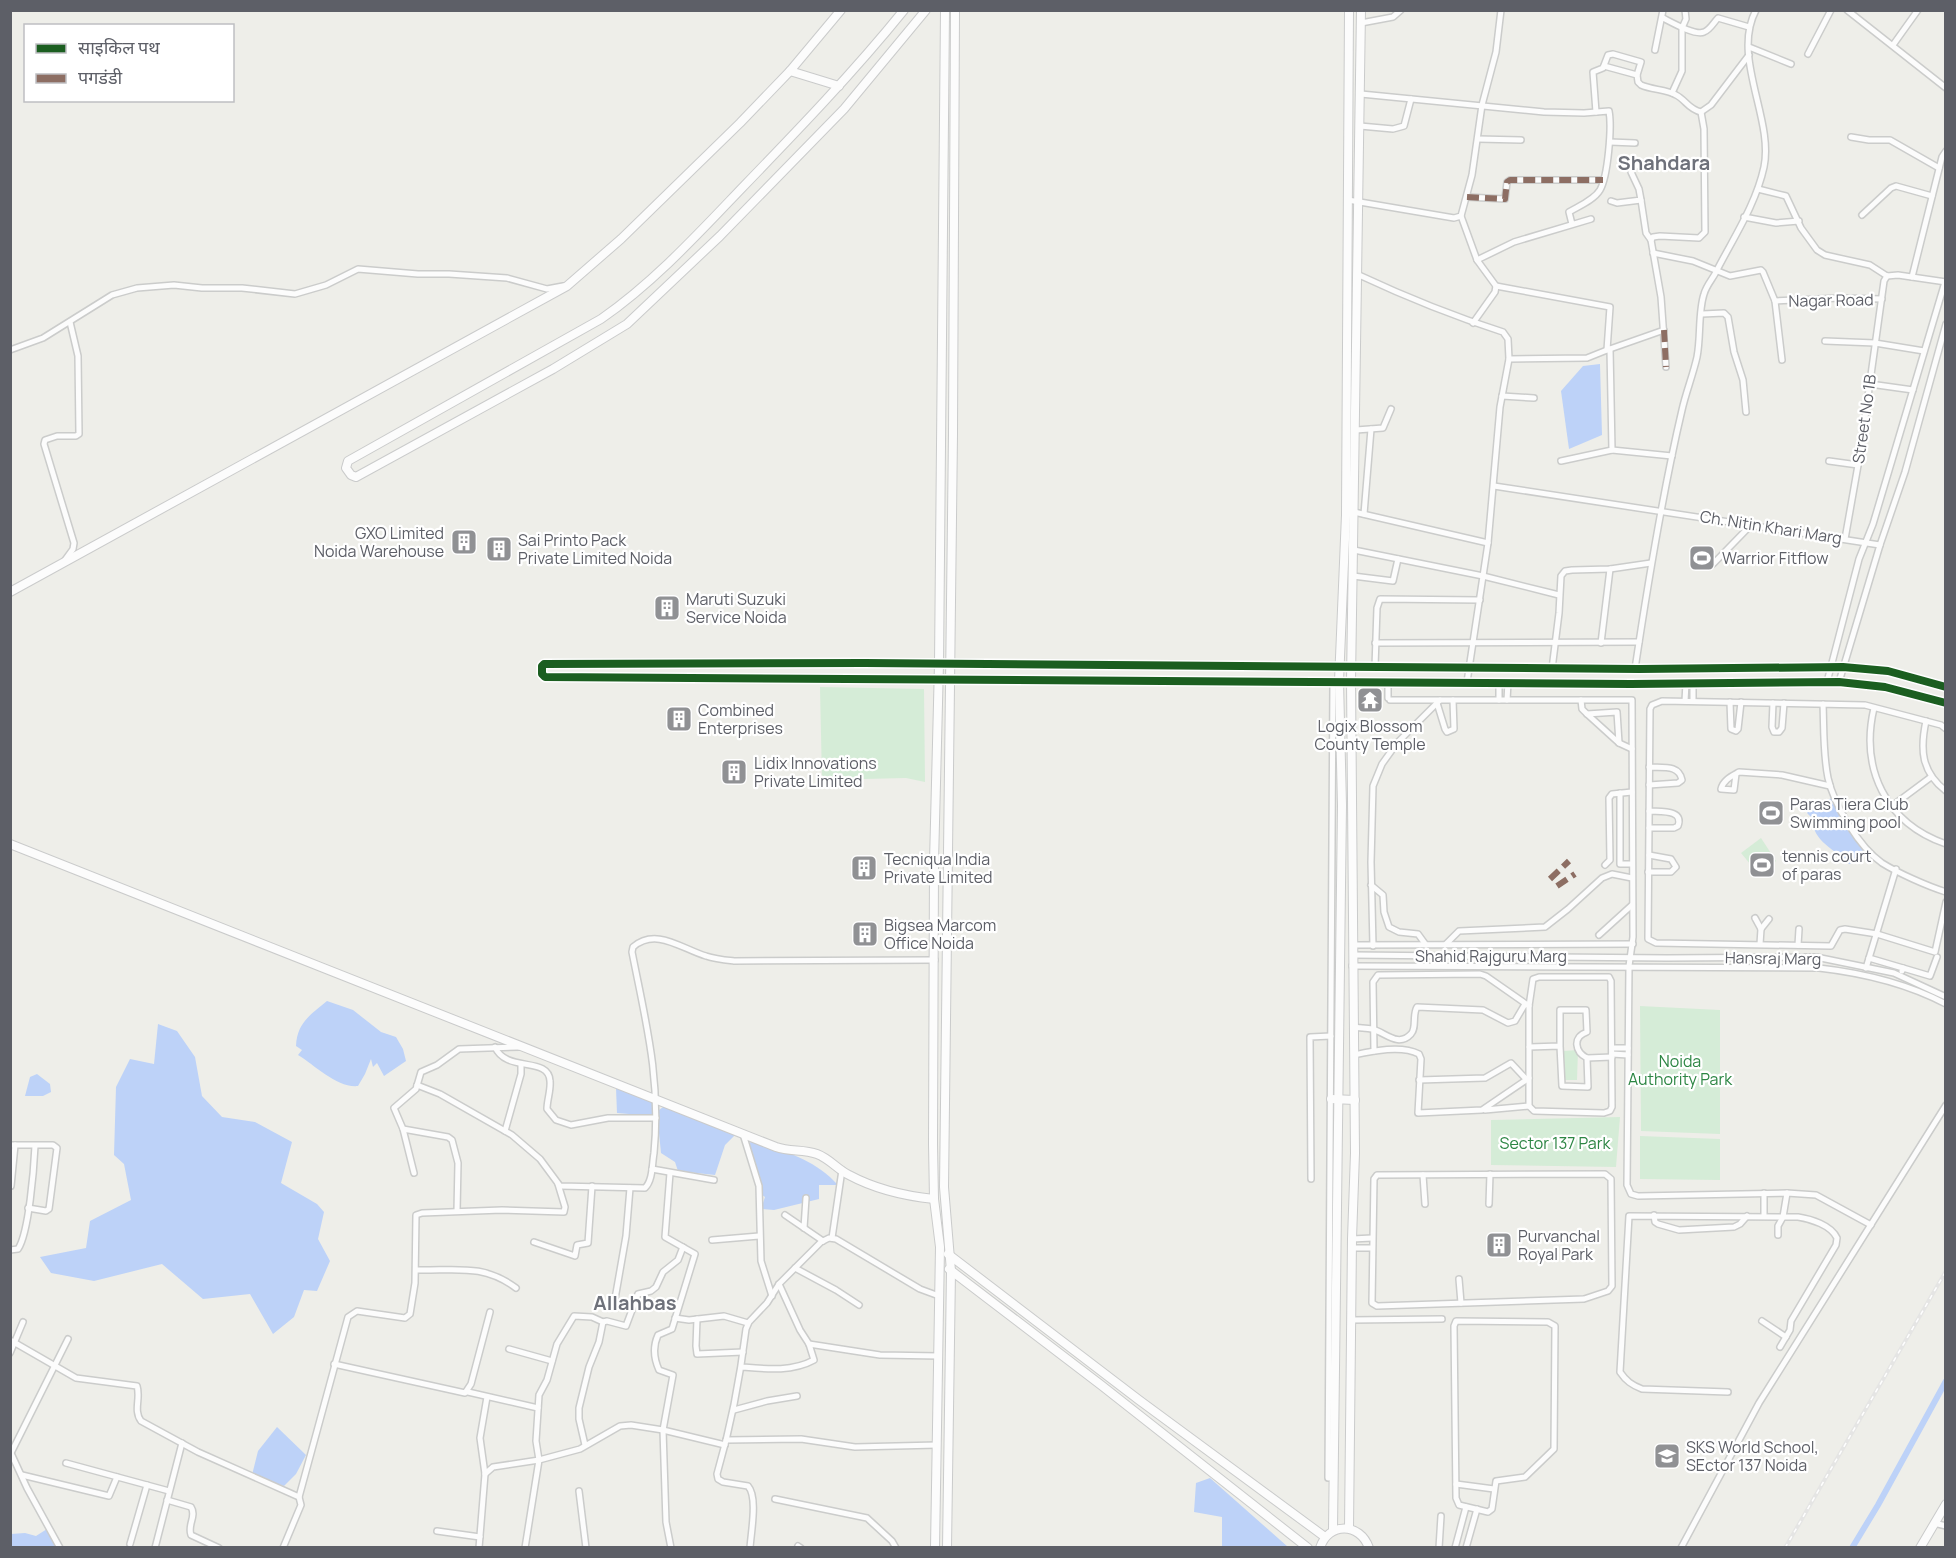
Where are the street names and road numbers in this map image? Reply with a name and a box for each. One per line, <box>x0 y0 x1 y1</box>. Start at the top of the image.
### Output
street label: Nagar Road <box>1788 288 1874 312</box>
street label: Street No 1B <box>1847 373 1881 465</box>
street label: Ch. Nitin Khari Marg <box>1698 505 1844 549</box>
street label: Shahid Rajguru Marg <box>1415 945 1567 967</box>
street label: Hansraj Marg <box>1725 946 1821 970</box>

